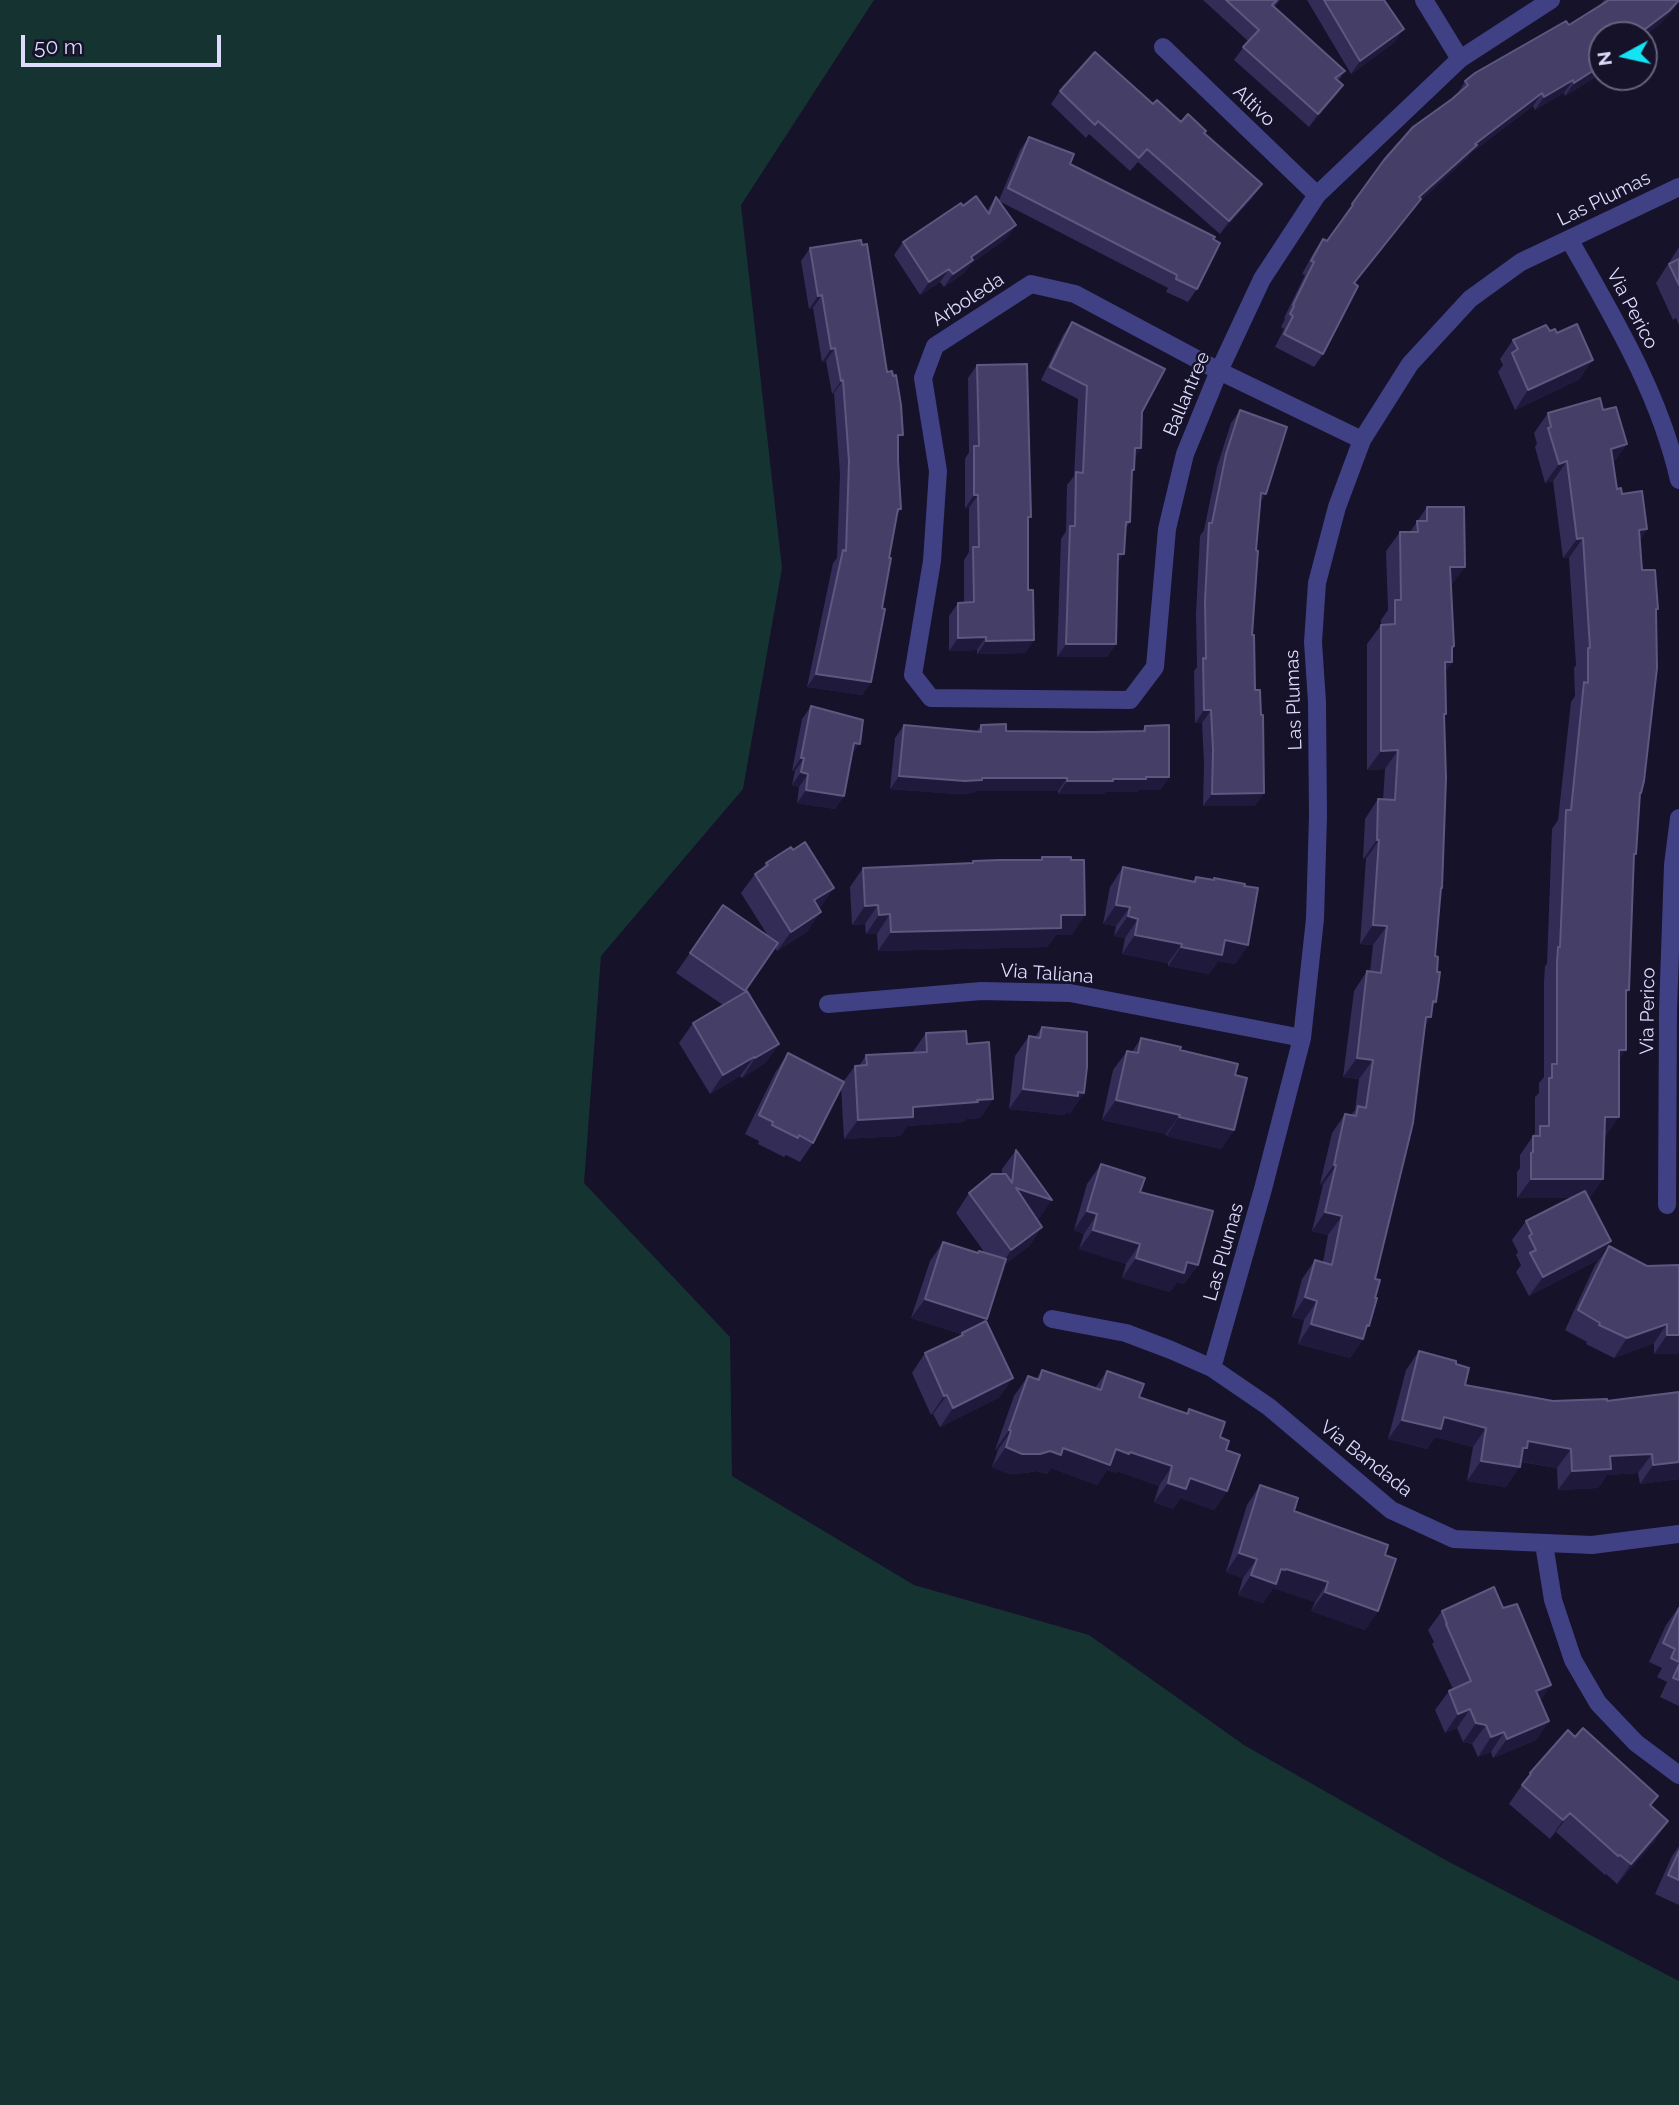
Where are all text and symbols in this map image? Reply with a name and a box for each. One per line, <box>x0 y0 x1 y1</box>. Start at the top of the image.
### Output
scale bar <box>24 21 224 65</box>
north arrow <box>1588 21 1658 91</box>
text: 50 m <box>34 34 83 59</box>
text: N <box>1592 50 1616 67</box>
street label: Altivo <box>1228 81 1280 131</box>
street label: Las Plumas <box>1554 167 1654 231</box>
street label: Via Perico <box>1601 265 1663 353</box>
street label: Arboleda <box>928 268 1008 332</box>
street label: Ballantree <box>1159 348 1215 440</box>
street label: Las Plumas <box>1281 649 1307 751</box>
street label: Via Taliana <box>1000 959 1094 989</box>
street label: Via Perico <box>1636 967 1660 1055</box>
street label: Las Plumas <box>1199 1200 1249 1304</box>
street label: Via Bandada <box>1315 1416 1417 1502</box>

